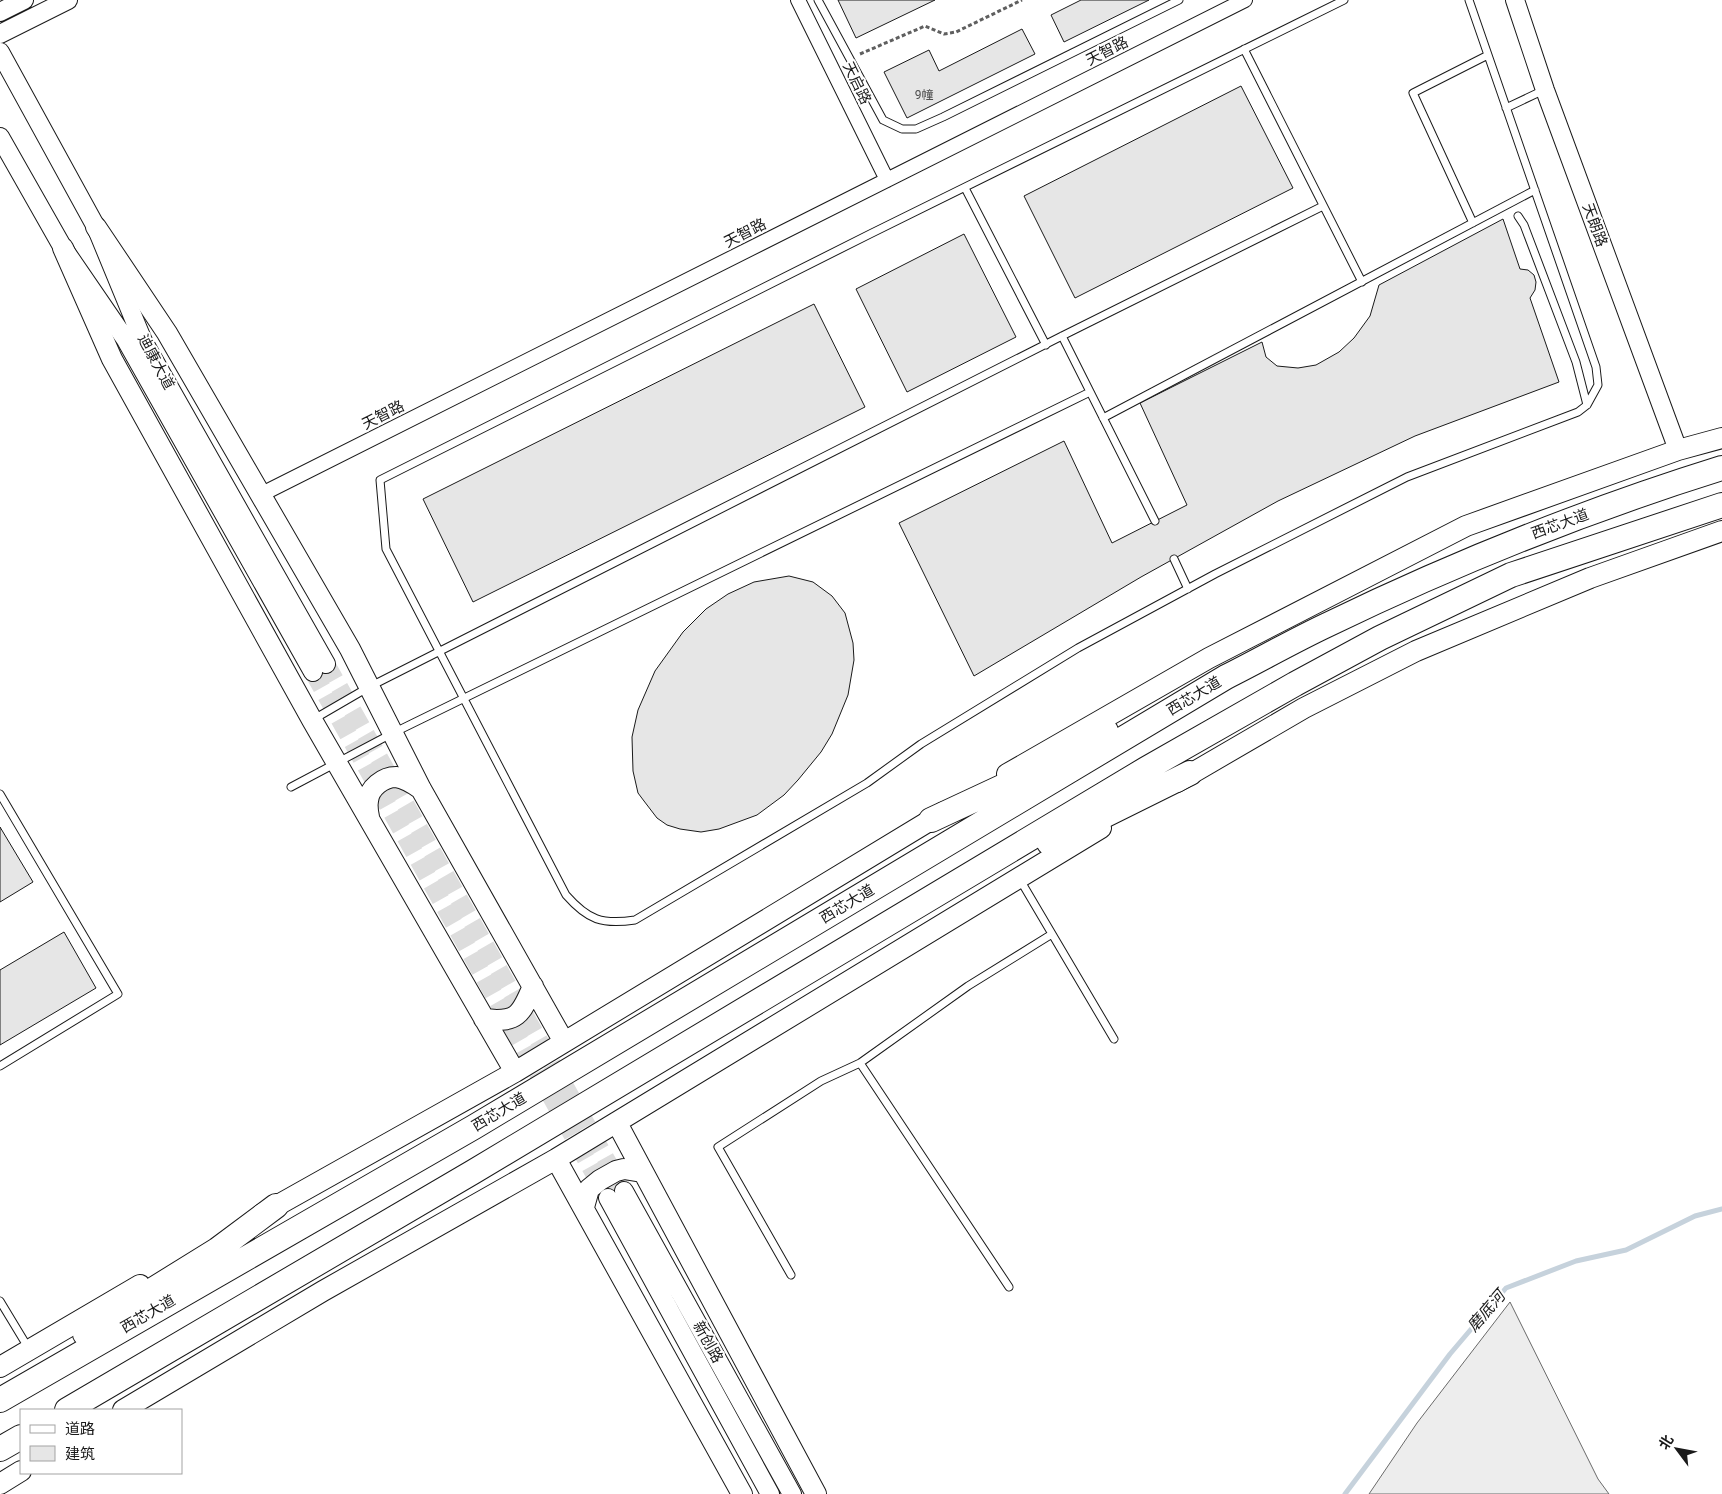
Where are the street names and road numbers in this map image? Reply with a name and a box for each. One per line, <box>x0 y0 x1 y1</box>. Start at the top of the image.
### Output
street label: 天智路 <box>1083 33 1131 69</box>
street label: 天启路 <box>839 59 875 107</box>
street label: 天朗路 <box>1579 201 1611 249</box>
street label: 天智路 <box>721 215 769 251</box>
street label: 迪康大道 <box>134 331 178 393</box>
street label: 天智路 <box>359 397 407 433</box>
street label: 西芯大道 <box>1529 505 1591 543</box>
street label: 西芯大道 <box>1164 673 1224 719</box>
street label: 西芯大道 <box>817 881 877 927</box>
street label: 西芯大道 <box>469 1089 529 1135</box>
street label: 西芯大道 <box>118 1291 178 1337</box>
street label: 新创路 <box>689 1318 727 1366</box>

